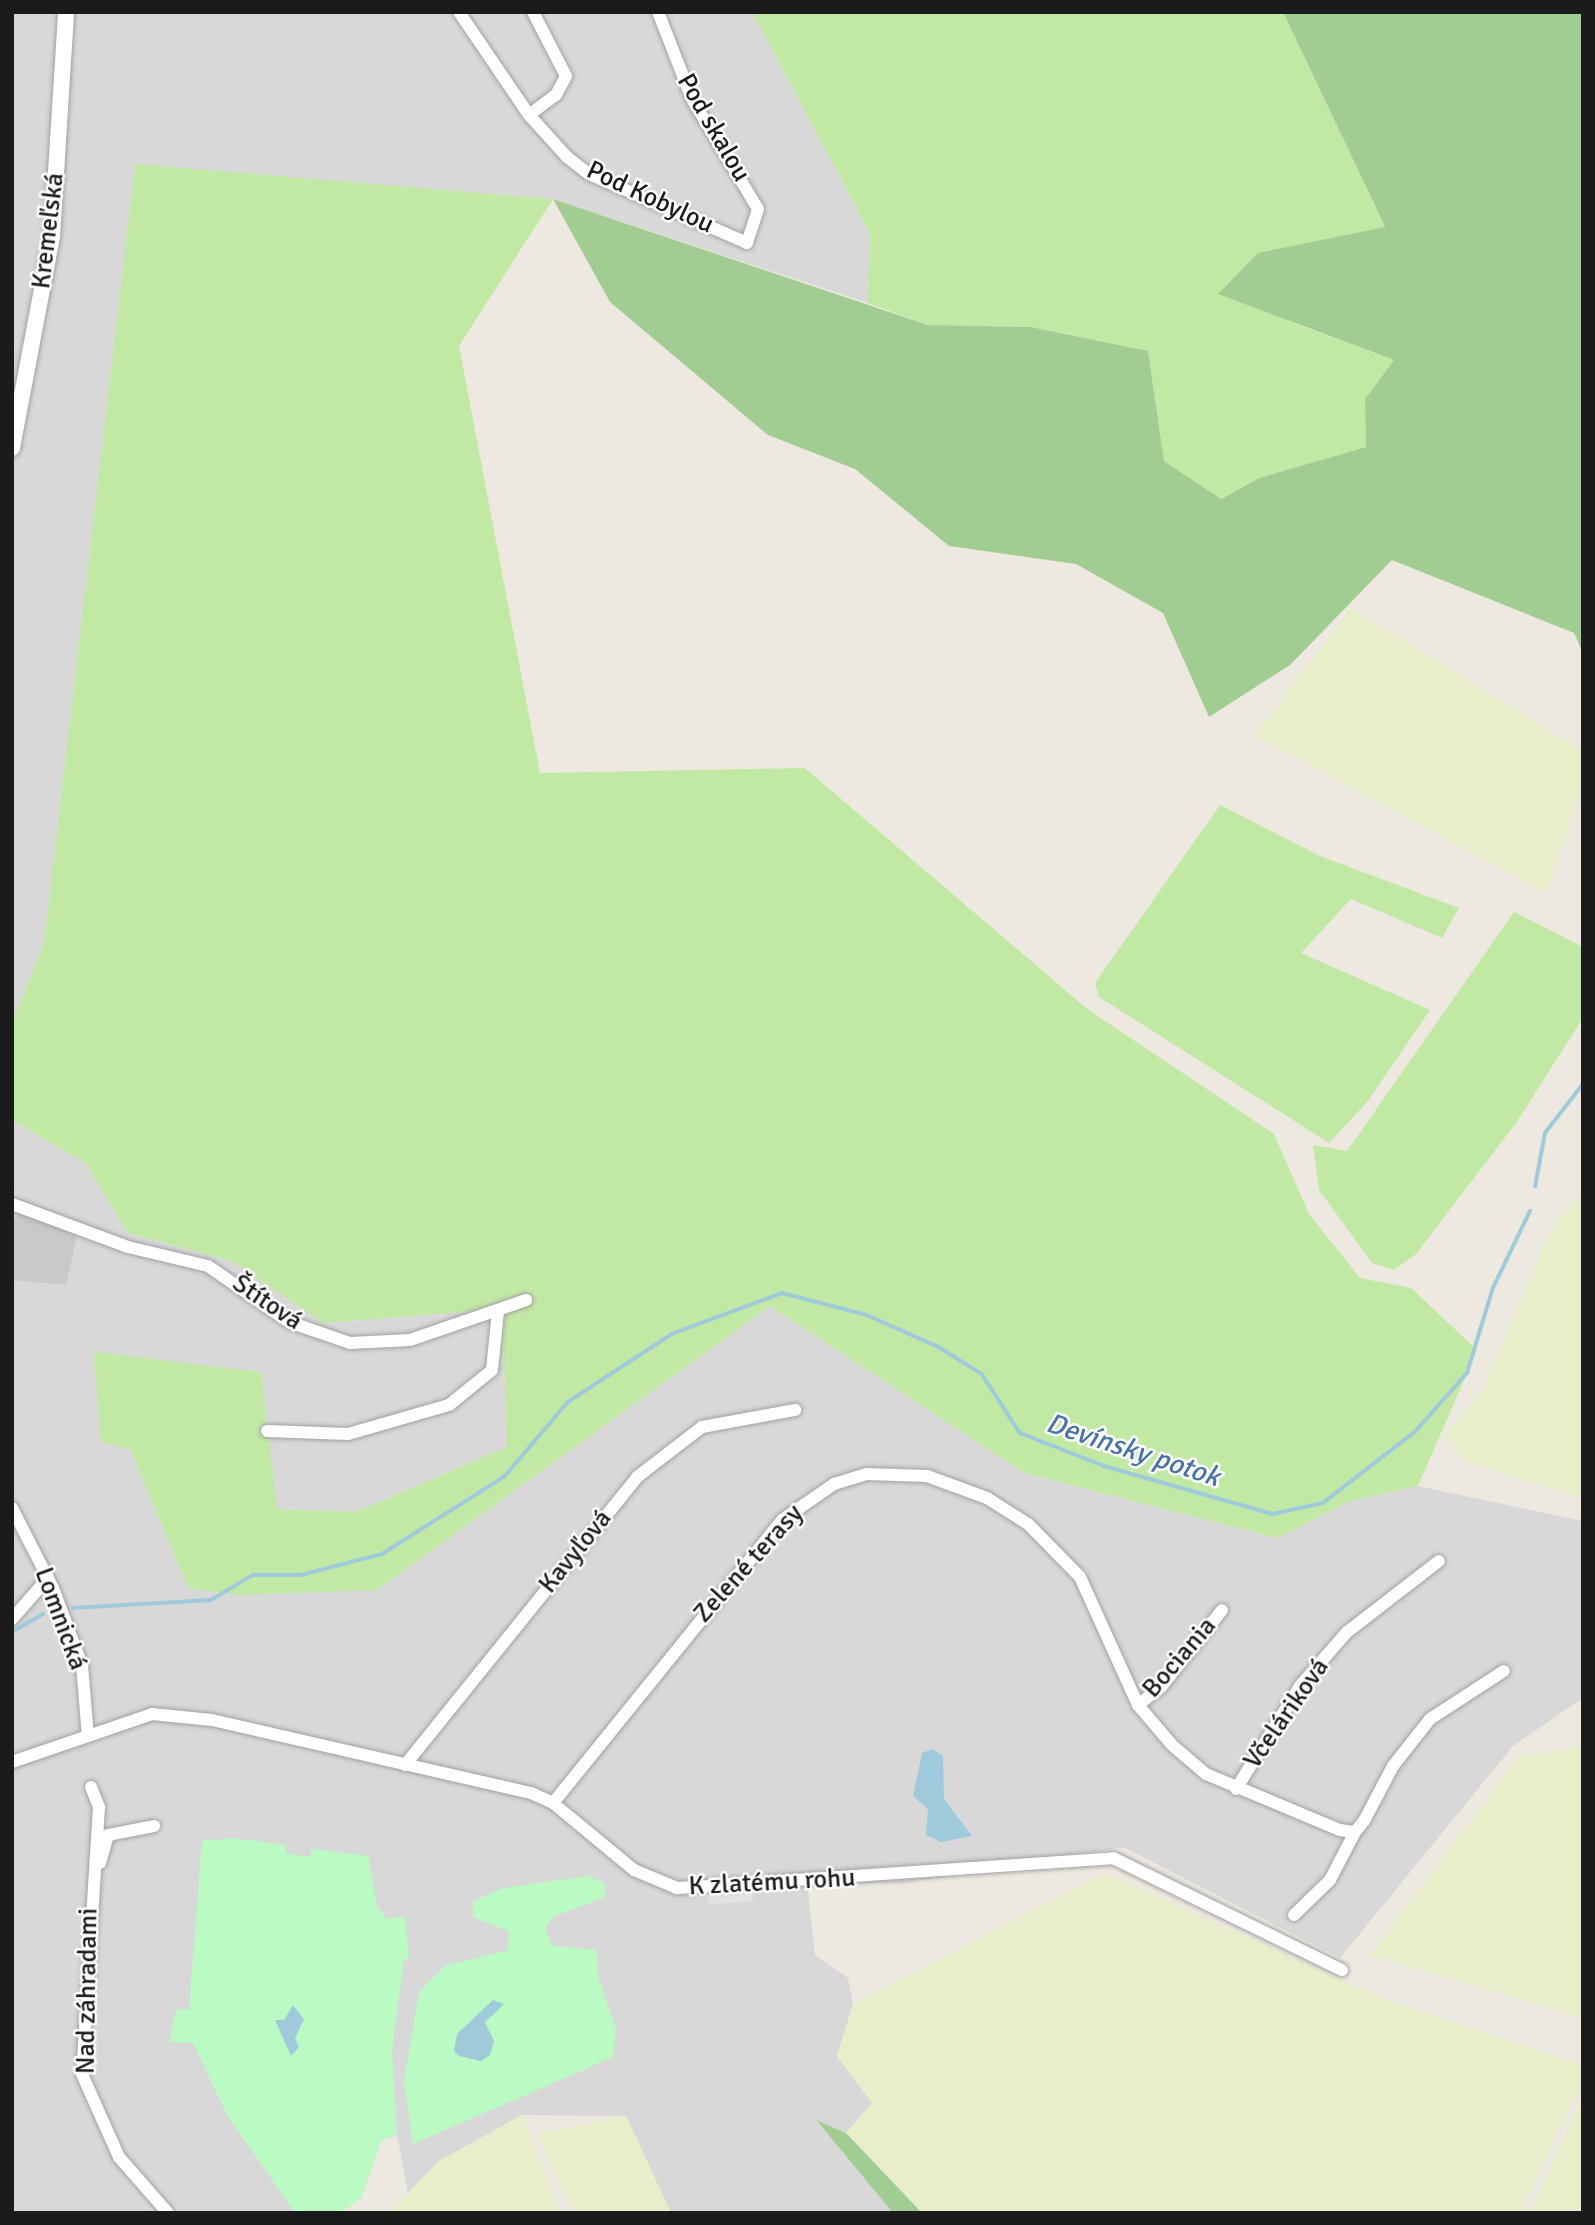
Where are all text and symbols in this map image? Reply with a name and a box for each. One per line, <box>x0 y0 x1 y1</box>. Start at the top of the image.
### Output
street label: Pod skalou <box>670 68 756 188</box>
street label: Pod Kobylou <box>581 155 719 241</box>
street label: Kremeľská <box>26 171 72 291</box>
street label: Štítová <box>226 1268 308 1338</box>
water label: Devínsky potok <box>1042 1406 1224 1494</box>
street label: Zelené terasy <box>688 1498 810 1630</box>
street label: Kavyľová <box>533 1504 619 1600</box>
street label: Lomnická <box>27 1563 93 1675</box>
street label: Bociania <box>1137 1611 1223 1705</box>
street label: Včeláriková <box>1238 1653 1336 1775</box>
street label: K zlatému rohu <box>688 1863 856 1903</box>
street label: Nad záhradami <box>71 1908 105 2074</box>

